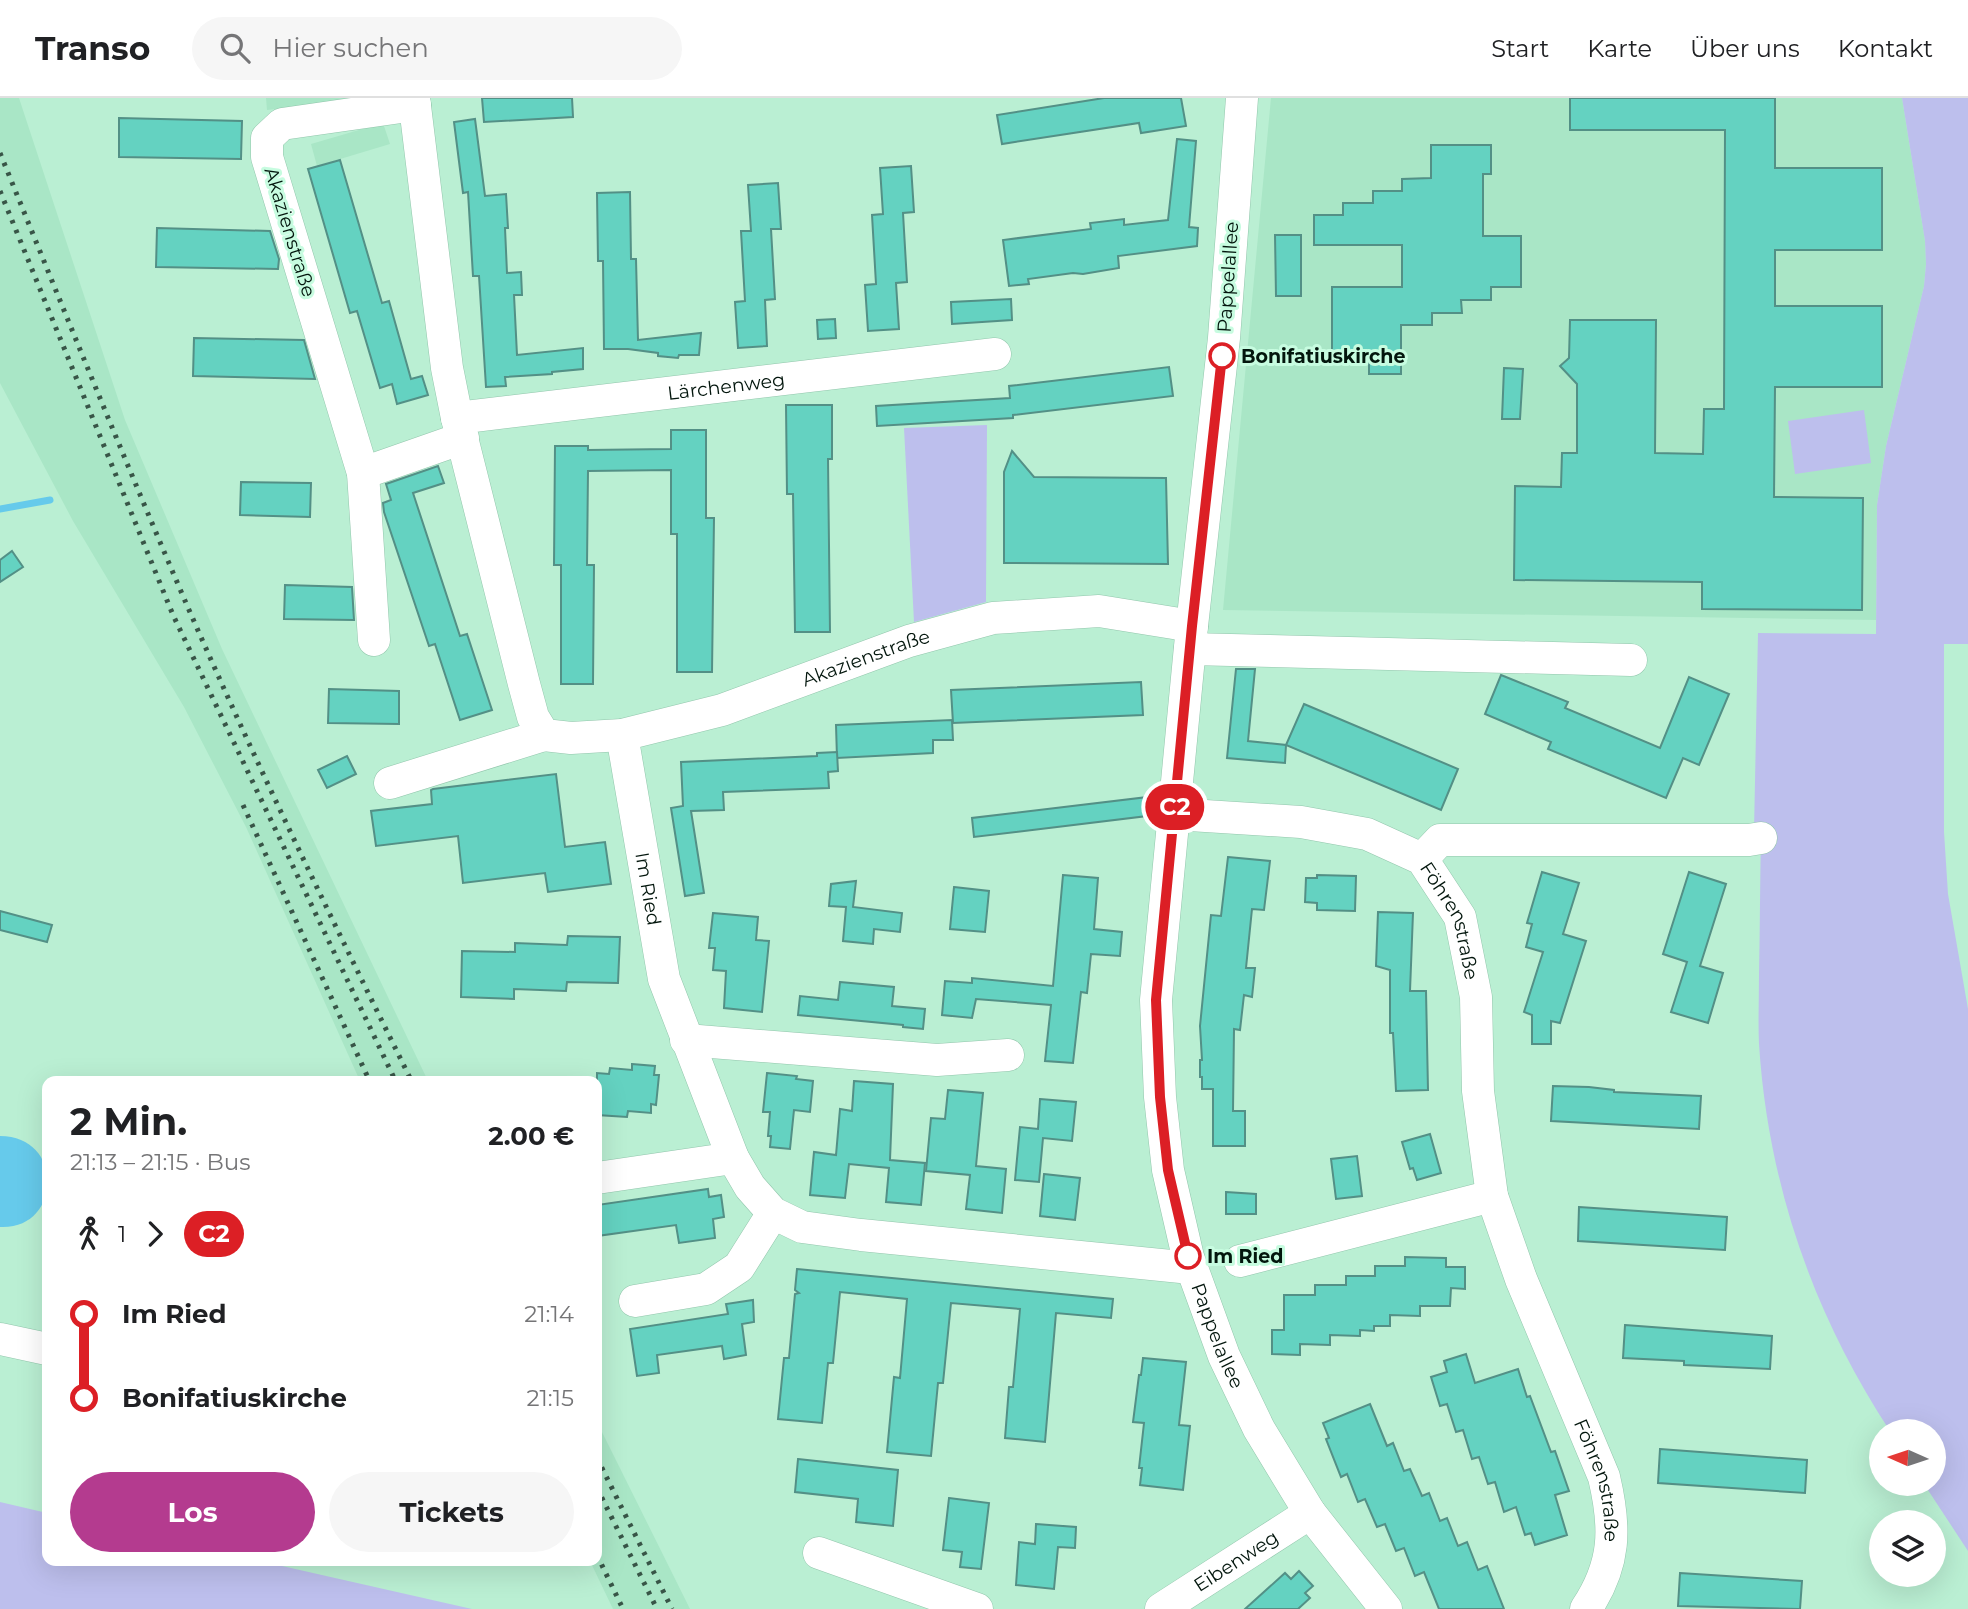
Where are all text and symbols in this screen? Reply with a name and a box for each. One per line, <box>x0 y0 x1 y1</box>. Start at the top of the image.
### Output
search box <box>192 17 682 80</box>
text: Transo <box>35 28 150 68</box>
icon: search <box>216 29 254 67</box>
text: Hier suchen <box>272 32 429 64</box>
text: Start <box>1491 34 1549 63</box>
text: Karte <box>1587 34 1652 63</box>
text: Über uns <box>1690 34 1800 63</box>
text: Kontakt <box>1838 34 1933 63</box>
street label: Akazienstraße <box>259 164 321 300</box>
street label: Pappelallee <box>1213 221 1243 333</box>
marker: Bonifatiuskirche <box>1209 343 1235 369</box>
place label: Bonifatiuskirche <box>1241 345 1405 368</box>
street label: Lärchenweg <box>666 368 786 404</box>
street label: Akazienstraße <box>799 624 932 691</box>
line badge: C2 <box>1144 784 1206 830</box>
text: C2 <box>1159 792 1191 821</box>
street label: Im Ried <box>631 850 666 927</box>
street label: Föhrenstraße <box>1415 857 1484 982</box>
text: 2 Min. <box>70 1098 187 1145</box>
text: 2.00 € <box>488 1120 574 1152</box>
text: 21:13 – 21:15 · Bus <box>70 1148 251 1176</box>
icon: walk <box>70 1215 108 1253</box>
icon: forward <box>136 1215 174 1253</box>
text: C2 <box>198 1219 230 1248</box>
text: 1 <box>118 1220 126 1248</box>
marker: Im Ried <box>1175 1243 1201 1269</box>
place label: Im Ried <box>1207 1245 1283 1268</box>
street label: Pappelallee <box>1187 1280 1249 1392</box>
text: Im Ried <box>122 1298 227 1330</box>
text: 21:14 <box>524 1300 574 1328</box>
text: Bonifatiuskirche <box>122 1382 347 1414</box>
text: 21:15 <box>526 1384 574 1412</box>
street label: Föhrenstraße <box>1569 1415 1623 1542</box>
north arrow <box>1869 1419 1946 1496</box>
map controls <box>1869 1419 1946 1587</box>
button: Los <box>70 1472 315 1552</box>
button: Tickets <box>329 1472 574 1552</box>
button: layers <box>1869 1510 1946 1587</box>
street label: Eibenweg <box>1189 1525 1282 1596</box>

